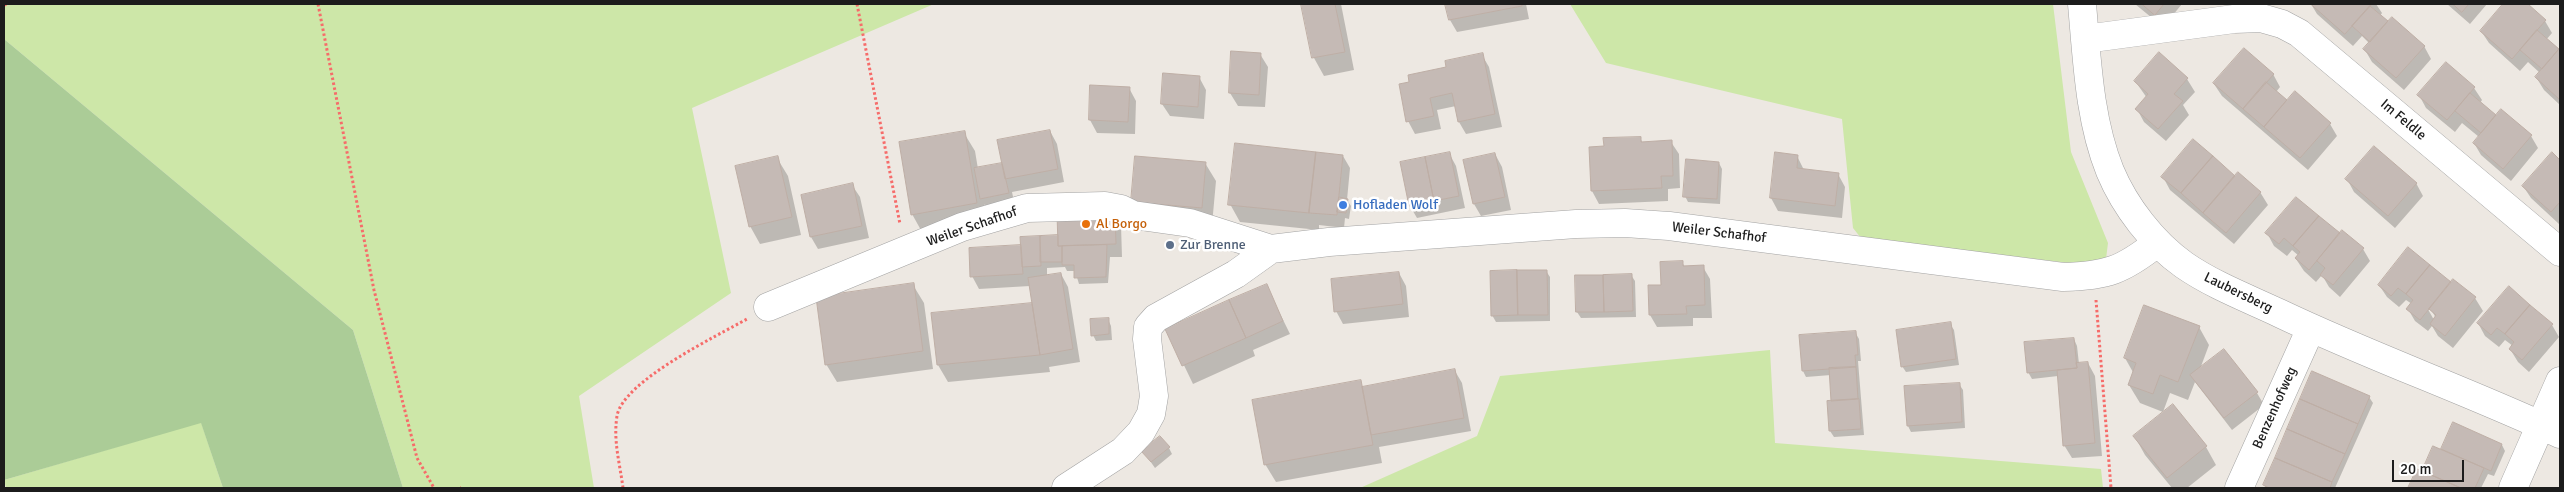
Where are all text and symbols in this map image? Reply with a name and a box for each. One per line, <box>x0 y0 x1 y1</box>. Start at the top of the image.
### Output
street label: Im Feldle <box>2377 96 2429 144</box>
place label: Hofladen Wolf <box>1353 197 1438 213</box>
marker: Hofladen Wolf <box>1337 199 1349 211</box>
street label: Weiler Schafhof <box>925 204 1019 250</box>
place label: Al Borgo <box>1096 216 1147 232</box>
marker: Al Borgo <box>1080 218 1092 230</box>
street label: Weiler Schafhof <box>1671 219 1767 247</box>
place label: Zur Brenne <box>1180 237 1246 253</box>
marker: Zur Brenne <box>1164 239 1176 251</box>
street label: Laubersberg <box>2201 269 2275 317</box>
street label: Benzenhofweg <box>2249 364 2301 452</box>
scale bar <box>2394 450 2466 482</box>
text: 20 m <box>2400 460 2431 478</box>

